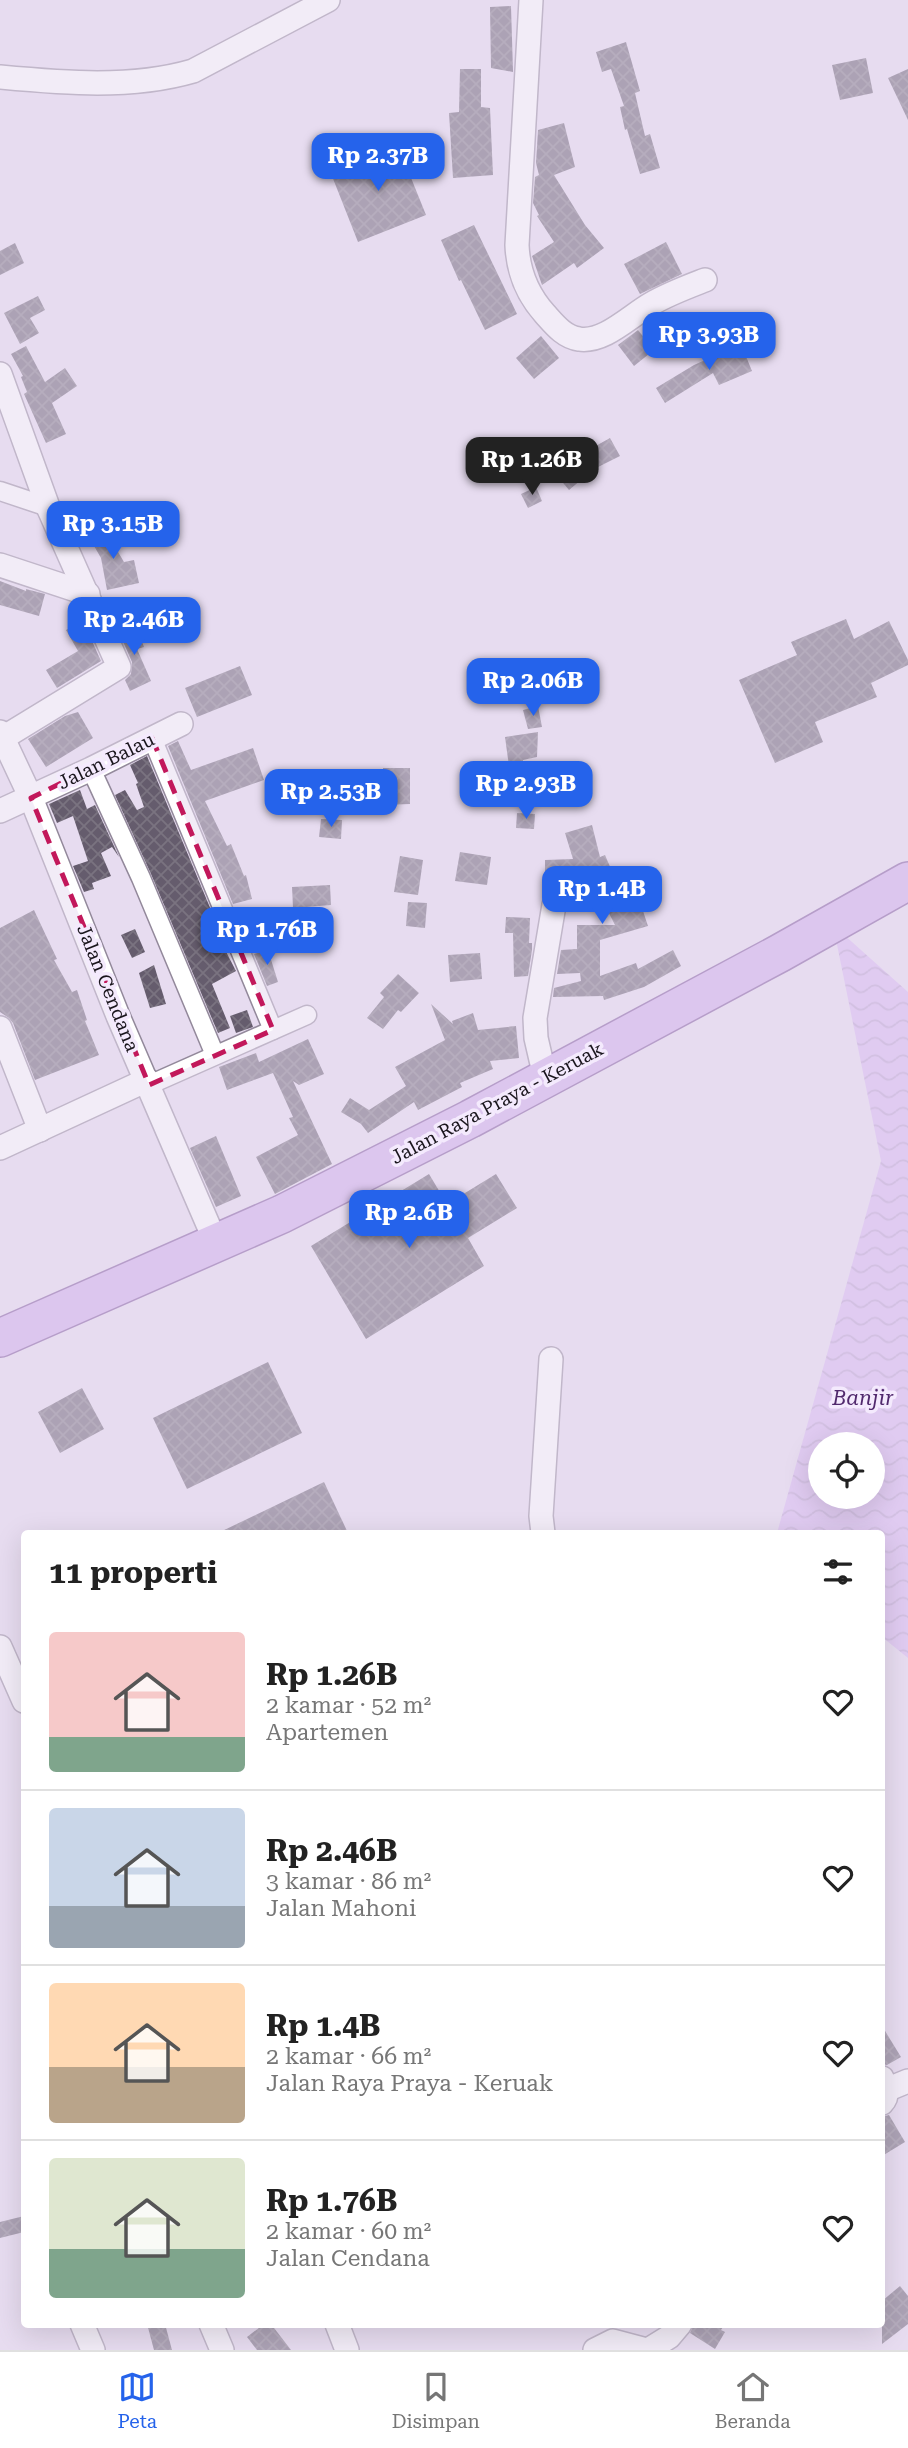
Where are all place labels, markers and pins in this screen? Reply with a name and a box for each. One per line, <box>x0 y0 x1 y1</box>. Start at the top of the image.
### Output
pin: Rp 2.37B <box>306 134 450 193</box>
pin: Rp 3.93B <box>637 312 781 372</box>
pin: Rp 1.26B <box>460 438 604 497</box>
pin: Rp 3.15B <box>41 502 185 561</box>
pin: Rp 2.46B <box>62 598 206 657</box>
pin: Rp 2.06B <box>461 658 605 718</box>
pin: Rp 2.93B <box>454 762 598 821</box>
pin: Rp 2.53B <box>259 770 403 829</box>
pin: Rp 1.4B <box>537 866 667 926</box>
pin: Rp 1.76B <box>195 908 339 967</box>
pin: Rp 2.6B <box>344 1190 474 1250</box>

